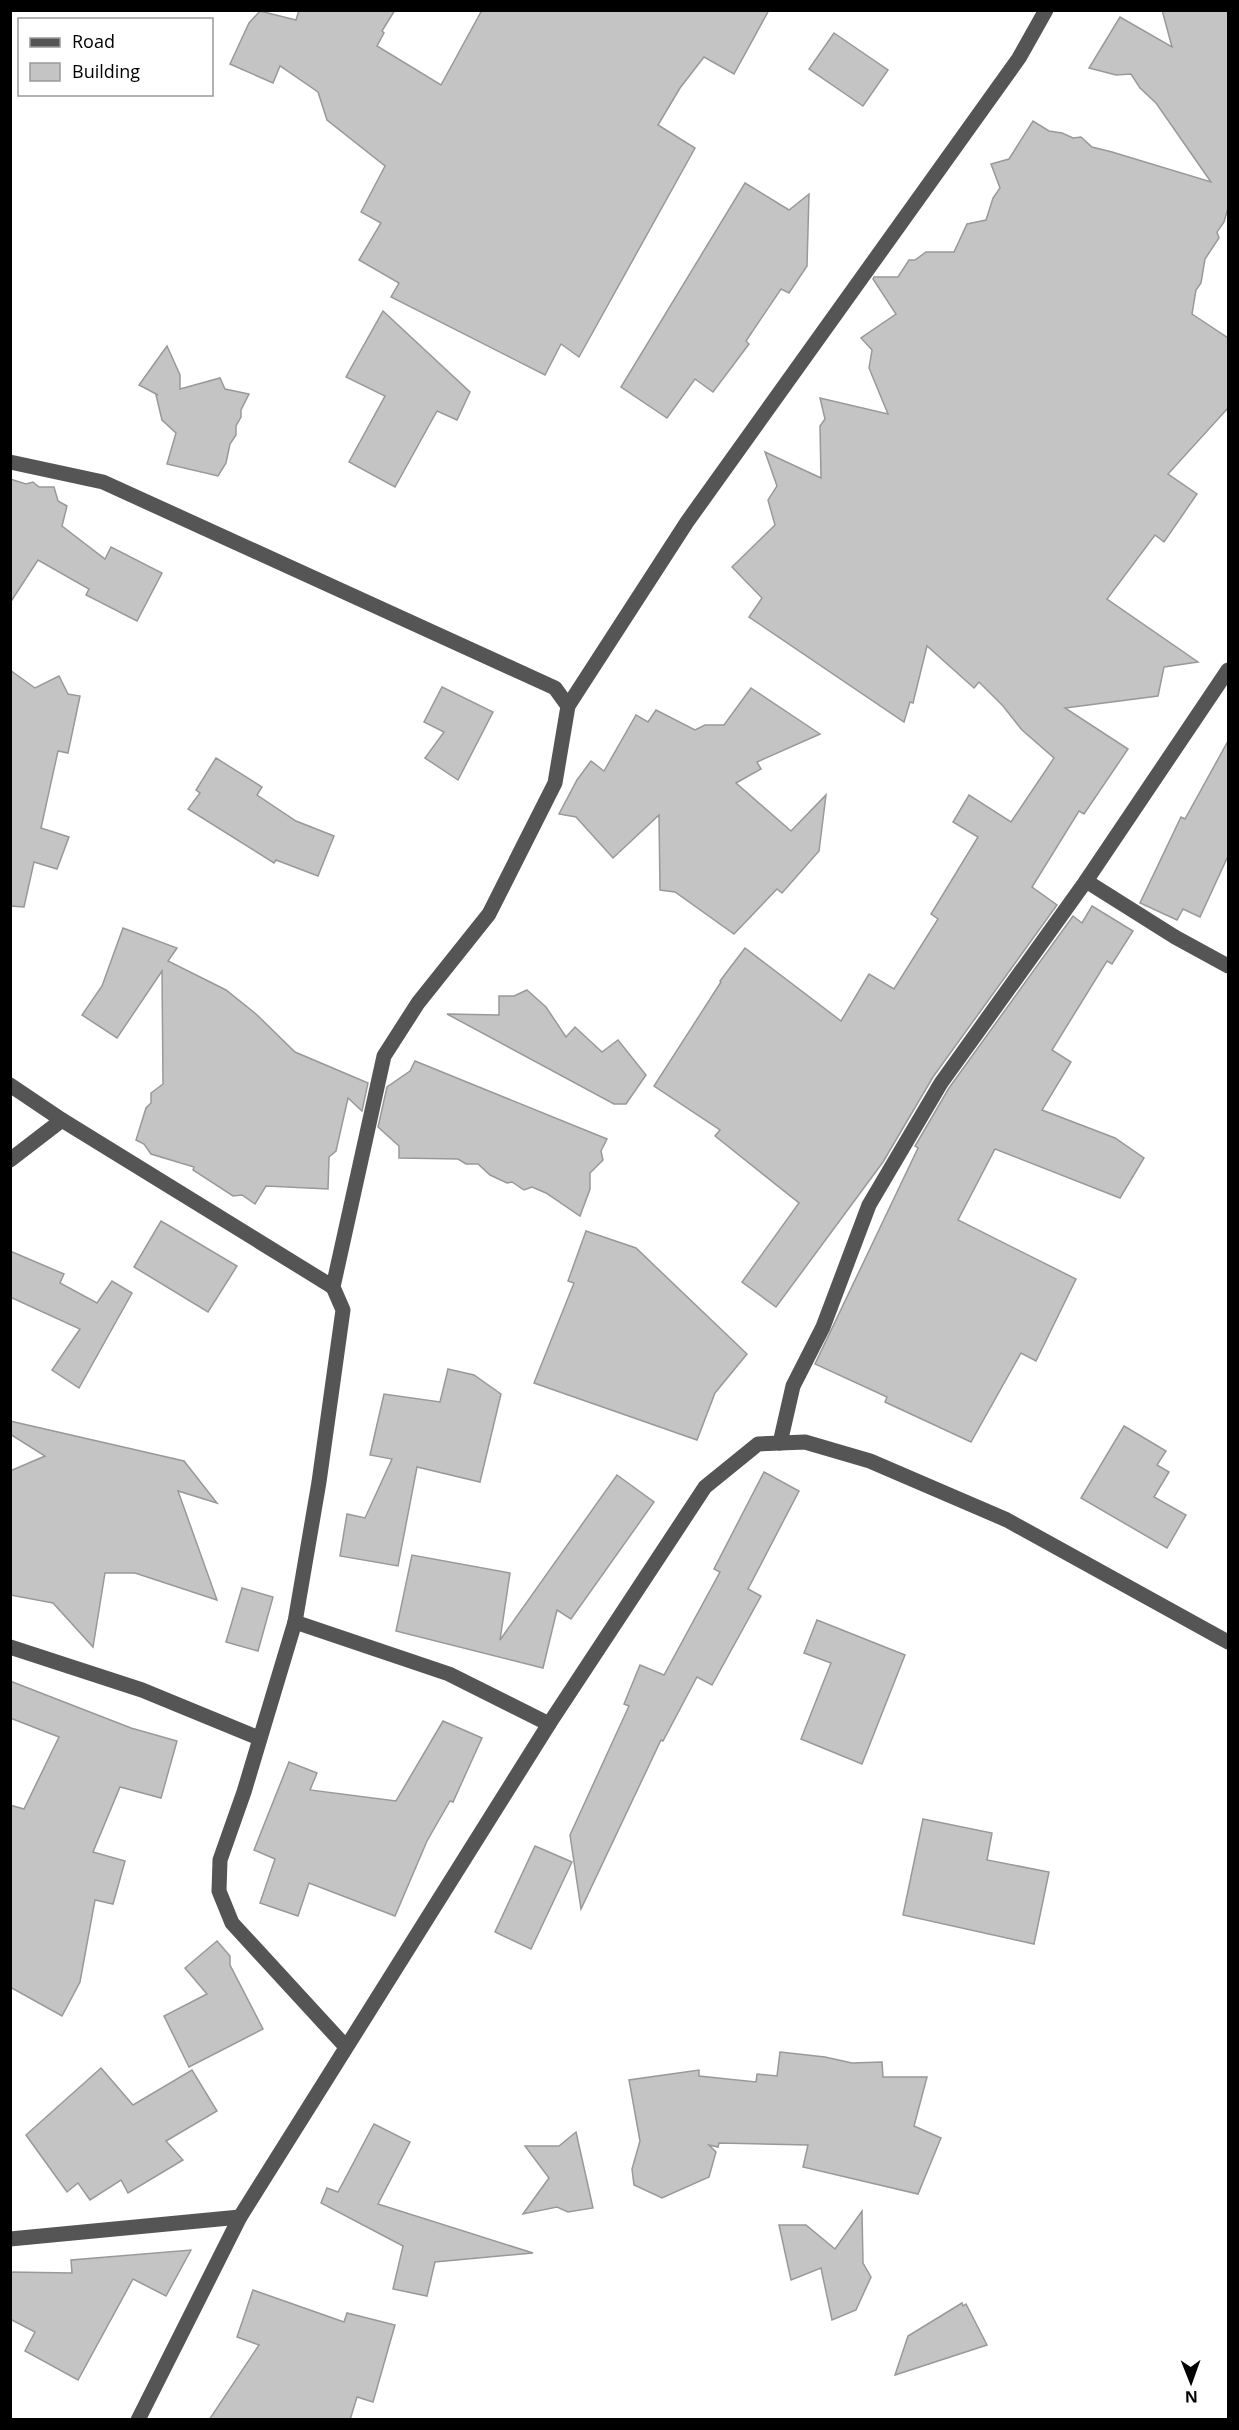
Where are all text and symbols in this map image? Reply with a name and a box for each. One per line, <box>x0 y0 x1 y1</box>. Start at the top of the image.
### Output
legend <box>18 18 213 96</box>
text: Road <box>72 29 115 53</box>
text: Building <box>72 59 140 83</box>
north arrow <box>1161 2352 1221 2412</box>
text: N <box>1185 2386 1198 2408</box>

